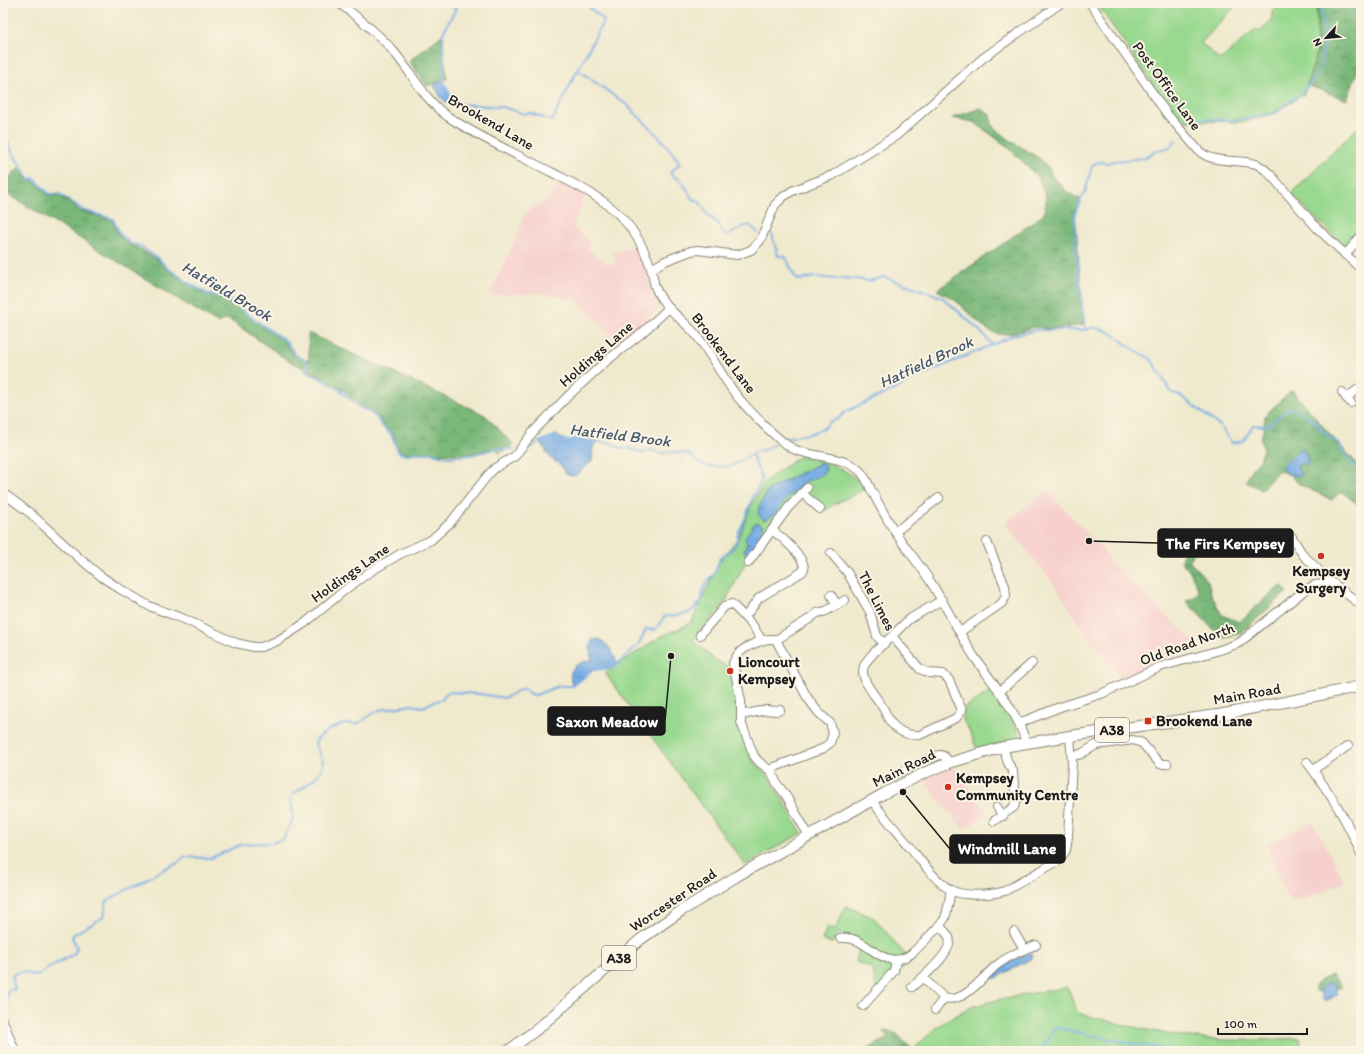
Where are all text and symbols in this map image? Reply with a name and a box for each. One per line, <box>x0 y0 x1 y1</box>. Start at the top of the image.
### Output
north arrow <box>1306 18 1346 58</box>
text: N <box>1310 36 1325 49</box>
street label: Post Office Lane <box>1129 38 1205 134</box>
street label: Brookend Lane <box>445 90 537 154</box>
water label: Hatfield Brook <box>179 257 276 326</box>
street label: Brookend Lane <box>688 309 760 397</box>
street label: Holdings Lane <box>556 317 636 391</box>
water label: Hatfield Brook <box>876 332 977 392</box>
water label: Hatfield Brook <box>569 419 672 451</box>
callout: The Firs Kempsey <box>1158 529 1293 557</box>
text: The Firs Kempsey <box>1164 534 1285 554</box>
street label: Holdings Lane <box>307 539 393 607</box>
marker: Kempsey Surgery <box>1316 551 1326 561</box>
place label: Kempsey Surgery <box>1292 562 1351 598</box>
street label: The Limes <box>854 568 900 634</box>
street label: Old Road North <box>1137 619 1237 669</box>
place label: Lioncourt Kempsey <box>738 653 800 689</box>
marker: Lioncourt Kempsey <box>725 666 735 676</box>
street label: Main Road <box>1212 679 1282 709</box>
callout: Saxon Meadow <box>548 707 665 735</box>
text: Saxon Meadow <box>556 712 658 731</box>
place label: Brookend Lane <box>1156 712 1253 730</box>
marker: Brookend Lane <box>1143 716 1153 726</box>
road number: A38 <box>1095 718 1129 742</box>
street label: Main Road <box>869 745 939 791</box>
place label: Kempsey Community Centre <box>956 769 1078 805</box>
marker: Kempsey Community Centre <box>943 782 953 792</box>
callout: Windmill Lane <box>950 835 1065 863</box>
text: Windmill Lane <box>958 839 1057 858</box>
street label: Worcester Road <box>626 864 720 936</box>
road number: A38 <box>602 946 636 970</box>
scale bar <box>1218 1010 1307 1036</box>
text: 100 m <box>1224 1017 1257 1031</box>

